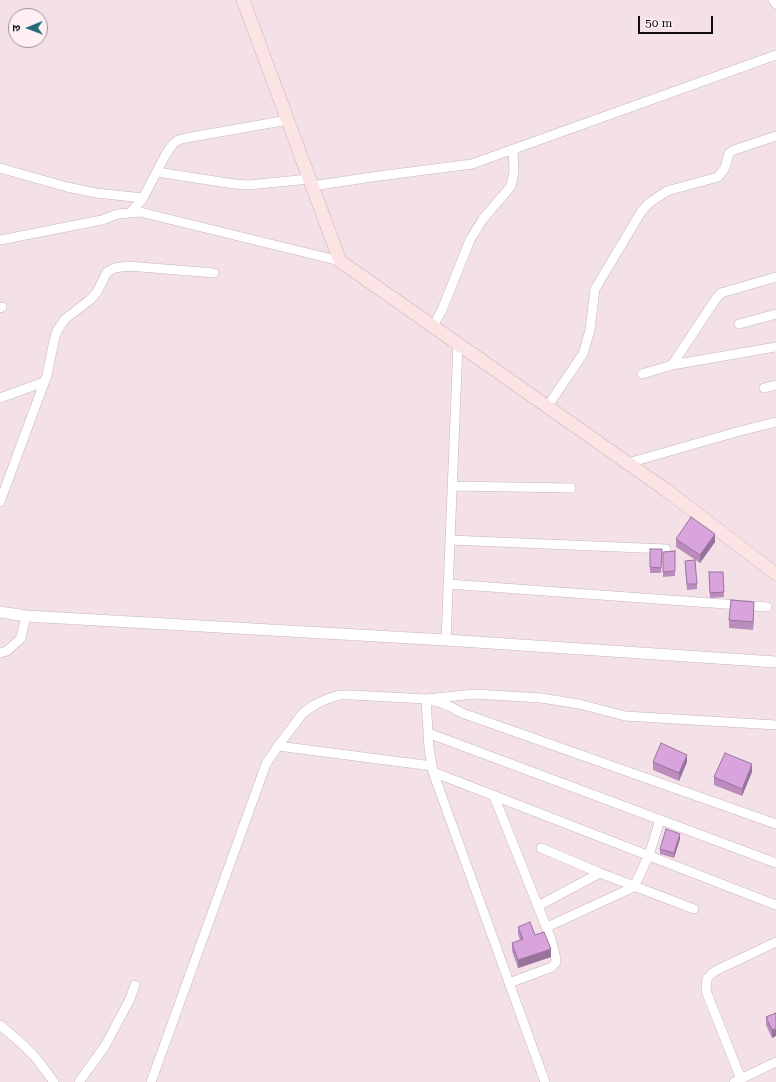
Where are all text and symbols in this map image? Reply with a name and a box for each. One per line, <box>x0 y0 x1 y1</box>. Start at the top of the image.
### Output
north arrow <box>8 8 48 48</box>
scale bar <box>640 8 715 34</box>
text: 50 m <box>645 16 672 30</box>
text: उ <box>10 25 23 32</box>

